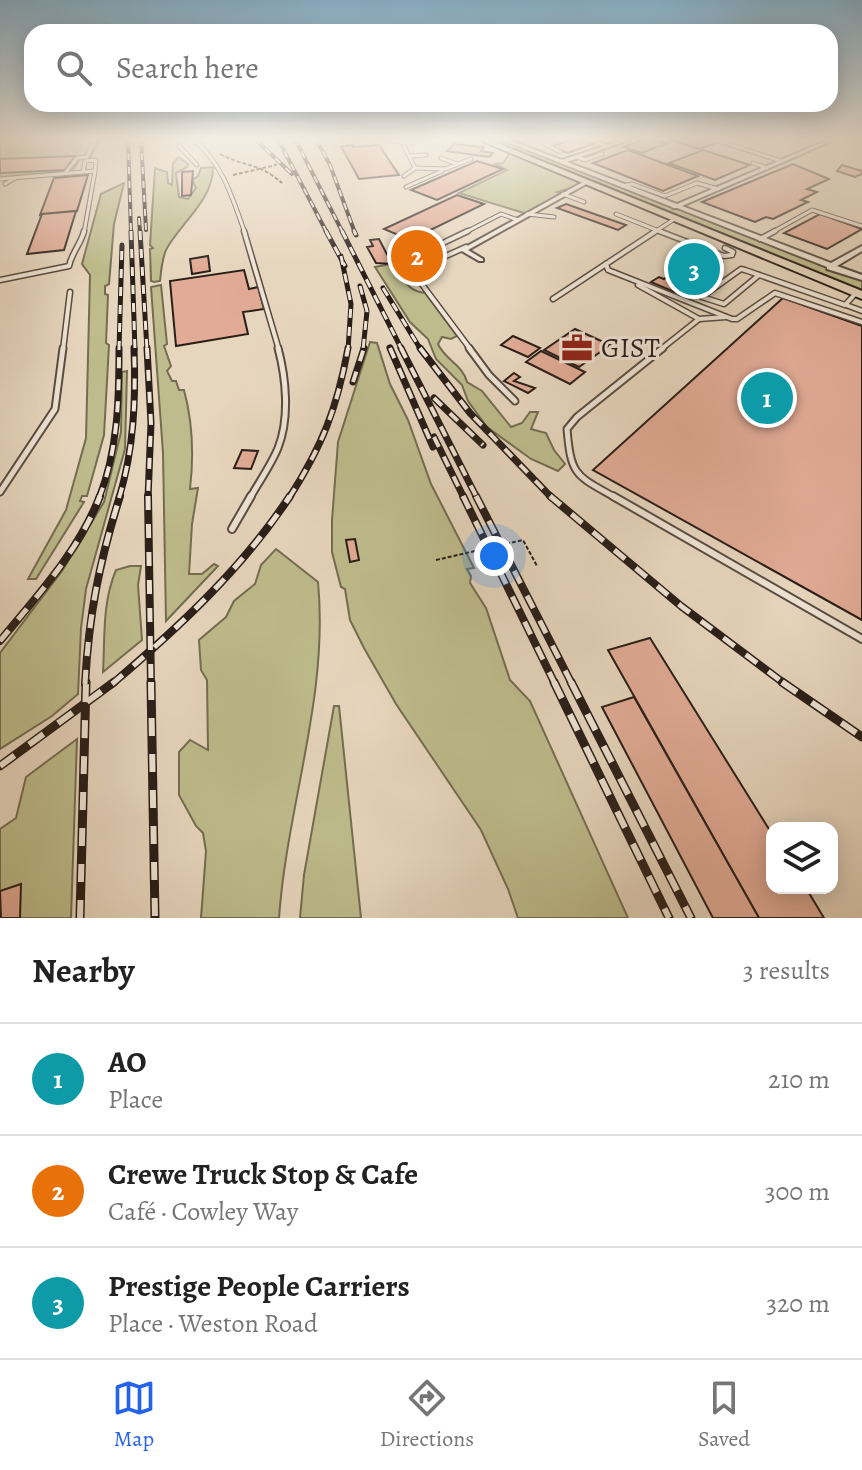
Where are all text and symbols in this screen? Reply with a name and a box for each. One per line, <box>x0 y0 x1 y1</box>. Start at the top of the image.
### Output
search box <box>24 24 838 112</box>
icon: search <box>52 46 96 90</box>
text: Search here <box>116 48 259 88</box>
pin: 2 <box>391 226 443 286</box>
pin: 3 <box>668 239 720 299</box>
place label: GIST <box>601 329 660 367</box>
office icon: GIST <box>560 331 594 365</box>
pin: 1 <box>741 368 793 428</box>
your location <box>474 536 514 576</box>
map controls <box>766 822 838 894</box>
button: layers <box>766 822 838 894</box>
text: Nearby <box>32 947 135 994</box>
text: 3 results <box>743 953 830 988</box>
text: AO <box>108 1042 147 1082</box>
text: 1 <box>53 1062 63 1097</box>
text: 210 m <box>768 1062 830 1097</box>
text: Place <box>108 1082 163 1117</box>
text: Crewe Truck Stop & Cafe <box>108 1154 418 1194</box>
text: 2 <box>52 1174 64 1209</box>
text: 300 m <box>765 1174 830 1209</box>
text: Café · Cowley Way <box>108 1194 298 1229</box>
text: Prestige People Carriers <box>108 1266 410 1306</box>
text: 3 <box>52 1286 64 1321</box>
text: 320 m <box>766 1286 830 1321</box>
text: Place · Weston Road <box>108 1306 318 1341</box>
tab: Map <box>112 1376 156 1454</box>
tab: Directions <box>380 1376 474 1454</box>
tab: Saved <box>698 1376 750 1454</box>

